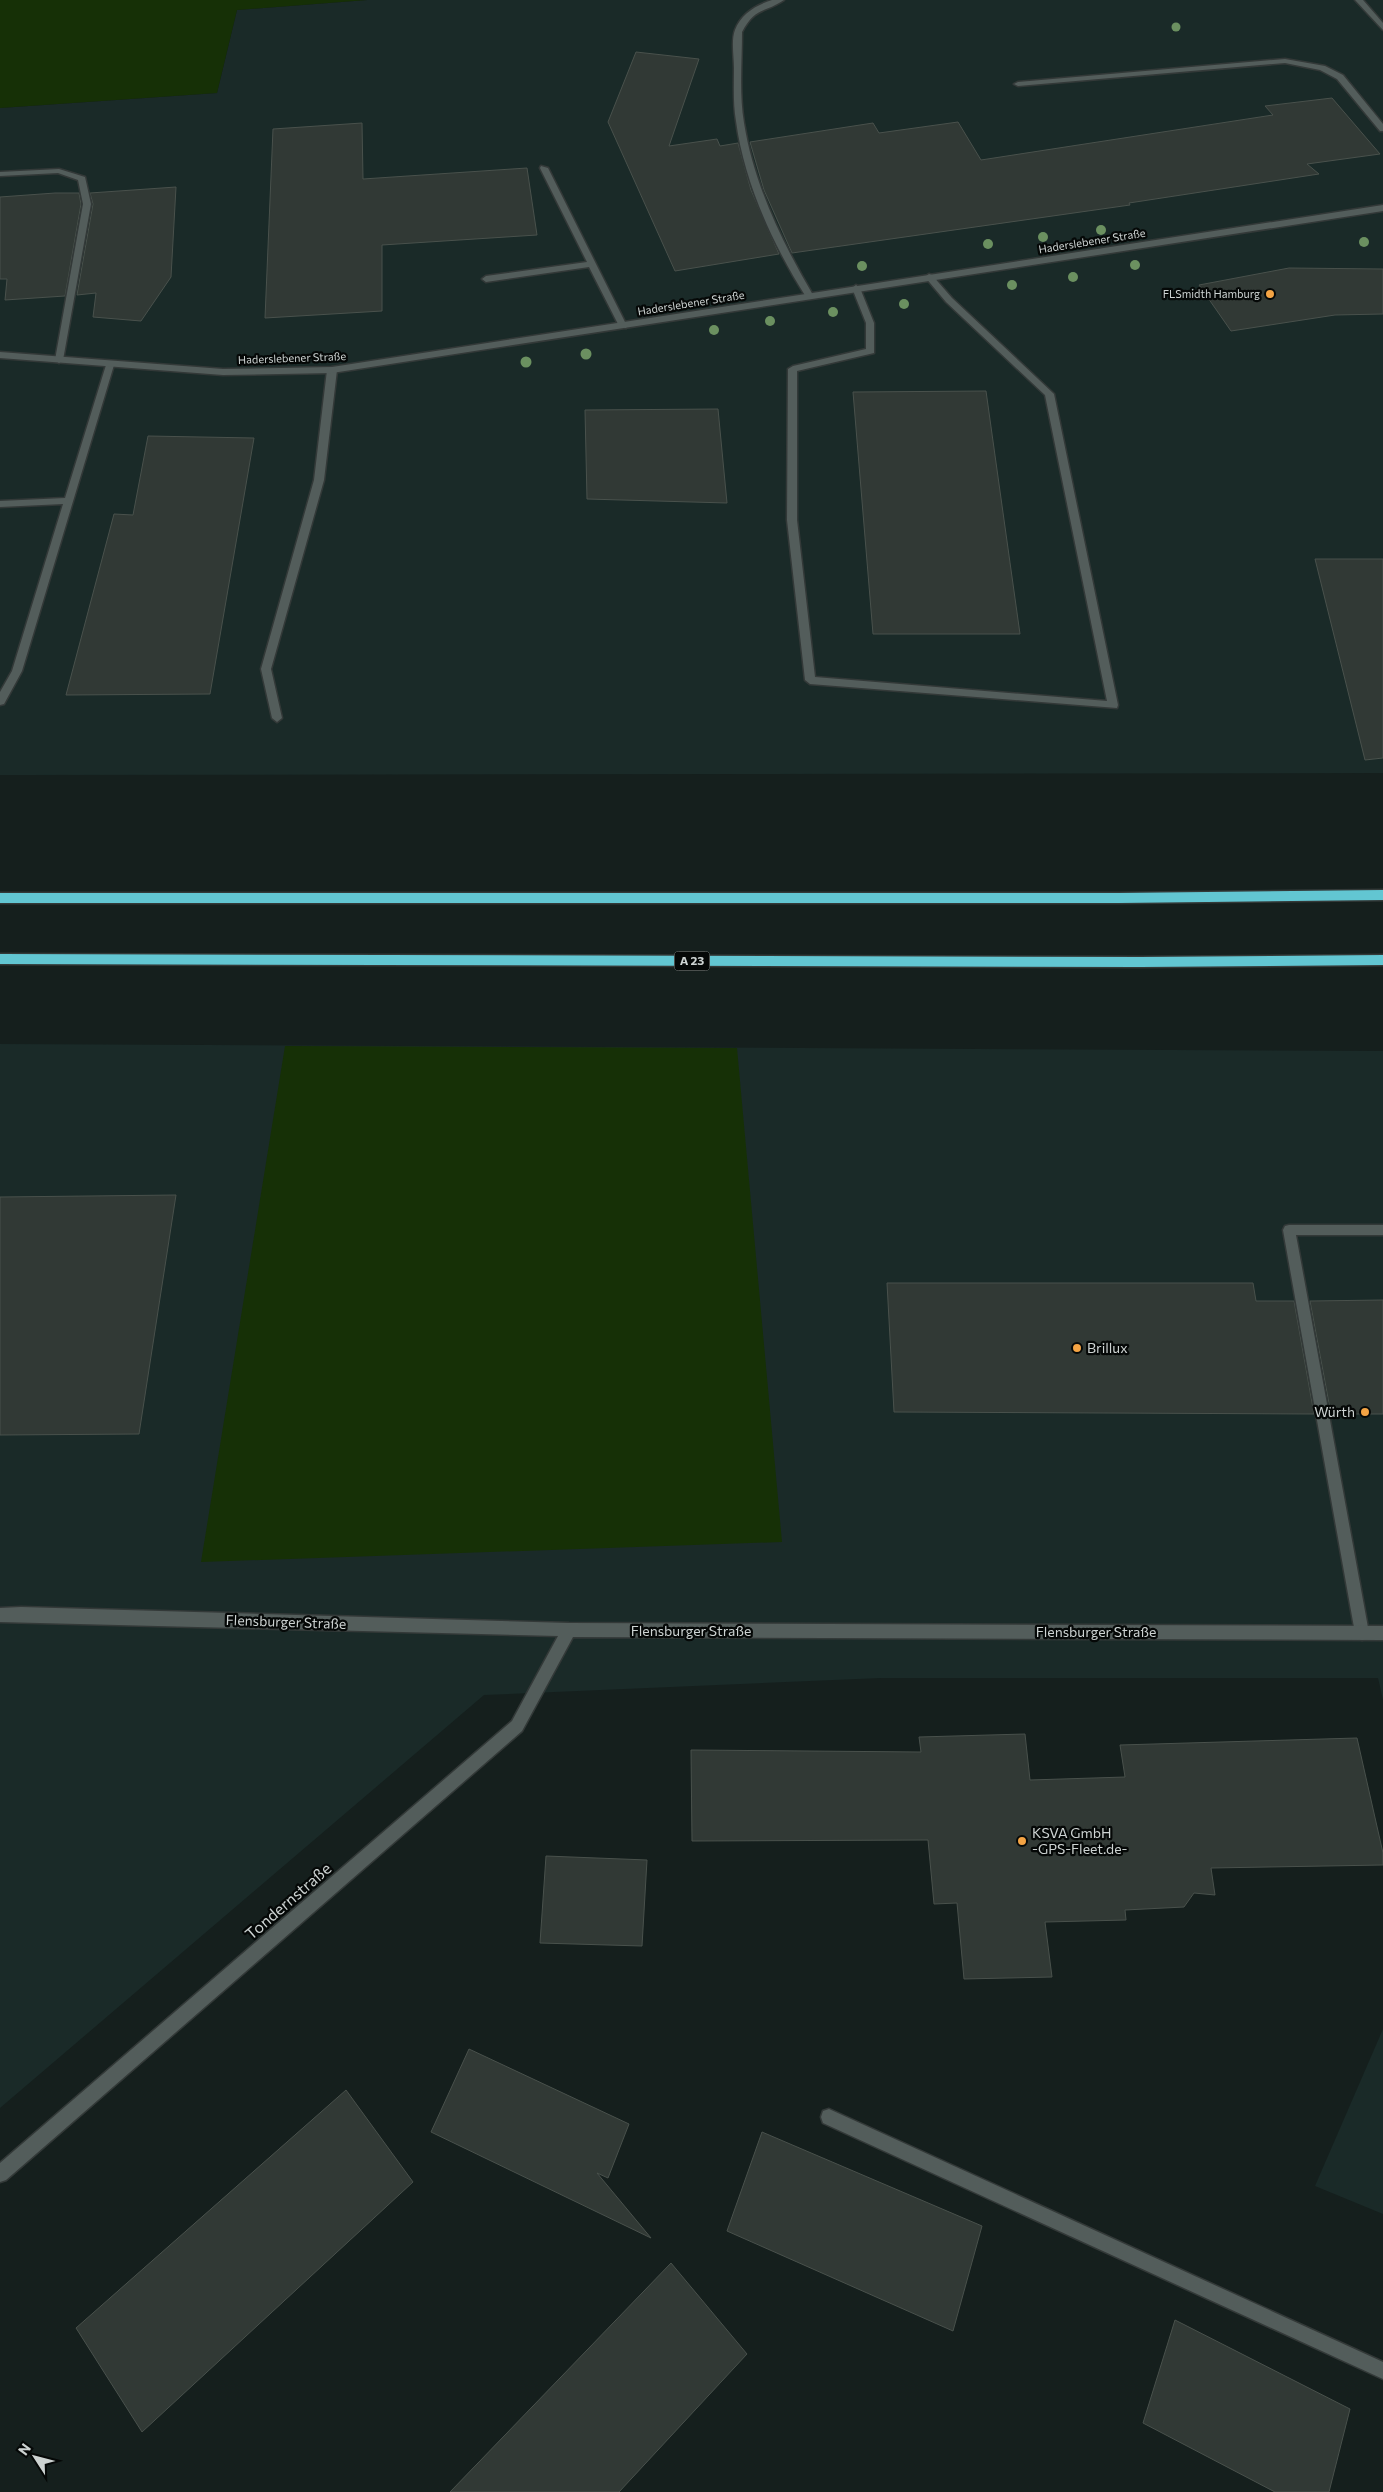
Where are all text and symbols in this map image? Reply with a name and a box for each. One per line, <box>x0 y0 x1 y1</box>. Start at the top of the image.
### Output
street label: Haderslebener Straße <box>1037 226 1147 255</box>
place label: FLSmidth Hamburg <box>1163 287 1260 300</box>
street label: Haderslebener Straße <box>636 288 746 317</box>
marker: FLSmidth Hamburg <box>1264 288 1276 300</box>
street label: Haderslebener Straße <box>238 349 346 366</box>
road number: A 23 <box>674 951 710 970</box>
place label: Brillux <box>1087 1339 1128 1356</box>
marker: Brillux <box>1071 1342 1083 1354</box>
place label: Würth <box>1314 1403 1355 1420</box>
marker: Würth <box>1359 1406 1371 1418</box>
street label: Flensburger Straße <box>225 1611 347 1632</box>
street label: Flensburger Straße <box>631 1622 751 1639</box>
street label: Flensburger Straße <box>1036 1623 1156 1640</box>
place label: KSVA GmbH -GPS-Fleet.de- <box>1032 1824 1128 1857</box>
marker: KSVA GmbH -GPS-Fleet.de- <box>1016 1835 1028 1847</box>
street label: Tondernstraße <box>241 1858 334 1943</box>
north arrow <box>10 2432 60 2482</box>
text: N <box>14 2440 34 2458</box>

